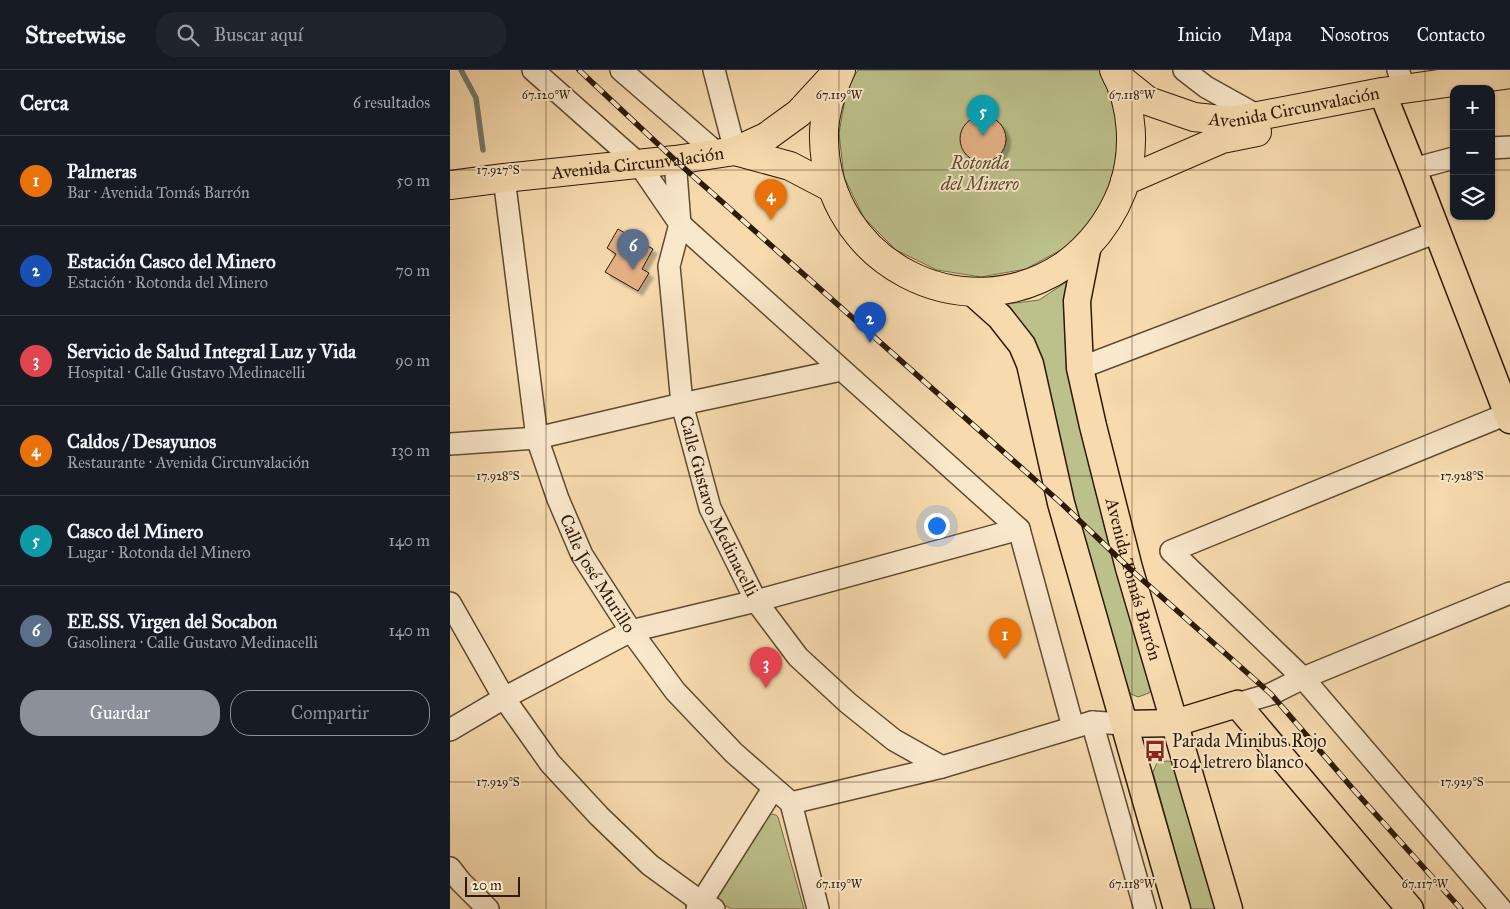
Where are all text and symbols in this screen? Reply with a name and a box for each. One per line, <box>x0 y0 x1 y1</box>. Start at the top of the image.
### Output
search box <box>156 12 506 57</box>
text: Streetwise <box>25 20 126 50</box>
icon: search <box>174 21 202 49</box>
text: Buscar aquí <box>214 23 303 46</box>
text: Inicio <box>1177 24 1221 46</box>
text: Mapa <box>1249 24 1292 46</box>
text: Nosotros <box>1320 24 1389 46</box>
text: Contacto <box>1417 24 1485 46</box>
street label: Avenida Circunvalación <box>1207 82 1381 132</box>
map controls <box>1450 85 1495 220</box>
button: + <box>1450 85 1495 130</box>
text: 67.120°W <box>522 88 571 102</box>
text: 67.119°W <box>816 88 863 102</box>
text: 67.118°W <box>1109 88 1156 102</box>
text: Cerca <box>20 90 69 116</box>
text: 6 resultados <box>353 93 430 112</box>
pin: 5 <box>967 95 999 136</box>
button: − <box>1450 130 1495 175</box>
street label: Avenida Circunvalación <box>550 142 726 184</box>
park label: Rotonda del Minero <box>940 152 1019 195</box>
text: Palmeras <box>67 160 137 183</box>
text: 17.927°S <box>476 163 520 177</box>
text: 1 <box>33 171 39 190</box>
text: 50 m <box>396 171 430 190</box>
button: layers <box>1450 175 1495 220</box>
pin: 4 <box>755 179 787 220</box>
text: Bar · Avenida Tomás Barrón <box>67 183 250 202</box>
pin: 6 <box>617 229 649 270</box>
text: Estación Casco del Minero <box>67 250 276 273</box>
text: 2 <box>32 261 40 280</box>
text: 70 m <box>395 261 430 280</box>
text: Estación · Rotonda del Minero <box>67 273 268 292</box>
pin: 2 <box>854 302 886 343</box>
text: Servicio de Salud Integral Luz y Vida <box>67 340 356 363</box>
text: 3 <box>33 351 39 370</box>
text: 90 m <box>395 351 430 370</box>
text: Hospital · Calle Gustavo Medinacelli <box>67 363 305 382</box>
street label: Calle Gustavo Medinacelli <box>675 413 763 600</box>
text: Caldos / Desayunos <box>67 430 216 453</box>
text: 4 <box>32 441 40 460</box>
text: 130 m <box>391 441 430 460</box>
text: Restaurante · Avenida Circunvalación <box>67 453 309 472</box>
text: 17.928°S <box>476 469 520 483</box>
text: 17.928°S <box>1440 469 1484 483</box>
street label: Avenida Tomás Barrón <box>1100 495 1167 663</box>
street label: Calle José Murillo <box>555 511 640 637</box>
your location <box>924 513 950 539</box>
text: Casco del Minero <box>67 520 203 543</box>
text: 5 <box>32 531 40 550</box>
text: 140 m <box>389 531 430 550</box>
text: Lugar · Rotonda del Minero <box>67 543 251 562</box>
text: EE.SS. Virgen del Socabon <box>67 610 277 633</box>
pin: 1 <box>989 618 1021 659</box>
text: 6 <box>32 621 40 640</box>
text: 140 m <box>389 621 430 640</box>
text: Gasolinera · Calle Gustavo Medinacelli <box>67 633 318 652</box>
pin: 3 <box>750 647 782 688</box>
button: Guardar <box>20 690 220 736</box>
button: Compartir <box>230 690 430 736</box>
place label: Parada Minibus Rojo 104 letrero blanco <box>1172 730 1327 773</box>
bus stop icon: Parada Minibus Rojo 104 letrero blanco <box>1142 738 1168 764</box>
text: 17.929°S <box>476 775 520 789</box>
text: 17.929°S <box>1440 775 1484 789</box>
scale bar <box>465 874 520 897</box>
text: 20 m <box>472 877 502 894</box>
text: 67.119°W <box>816 877 863 891</box>
text: 67.118°W <box>1109 877 1156 891</box>
text: 67.117°W <box>1402 877 1449 891</box>

